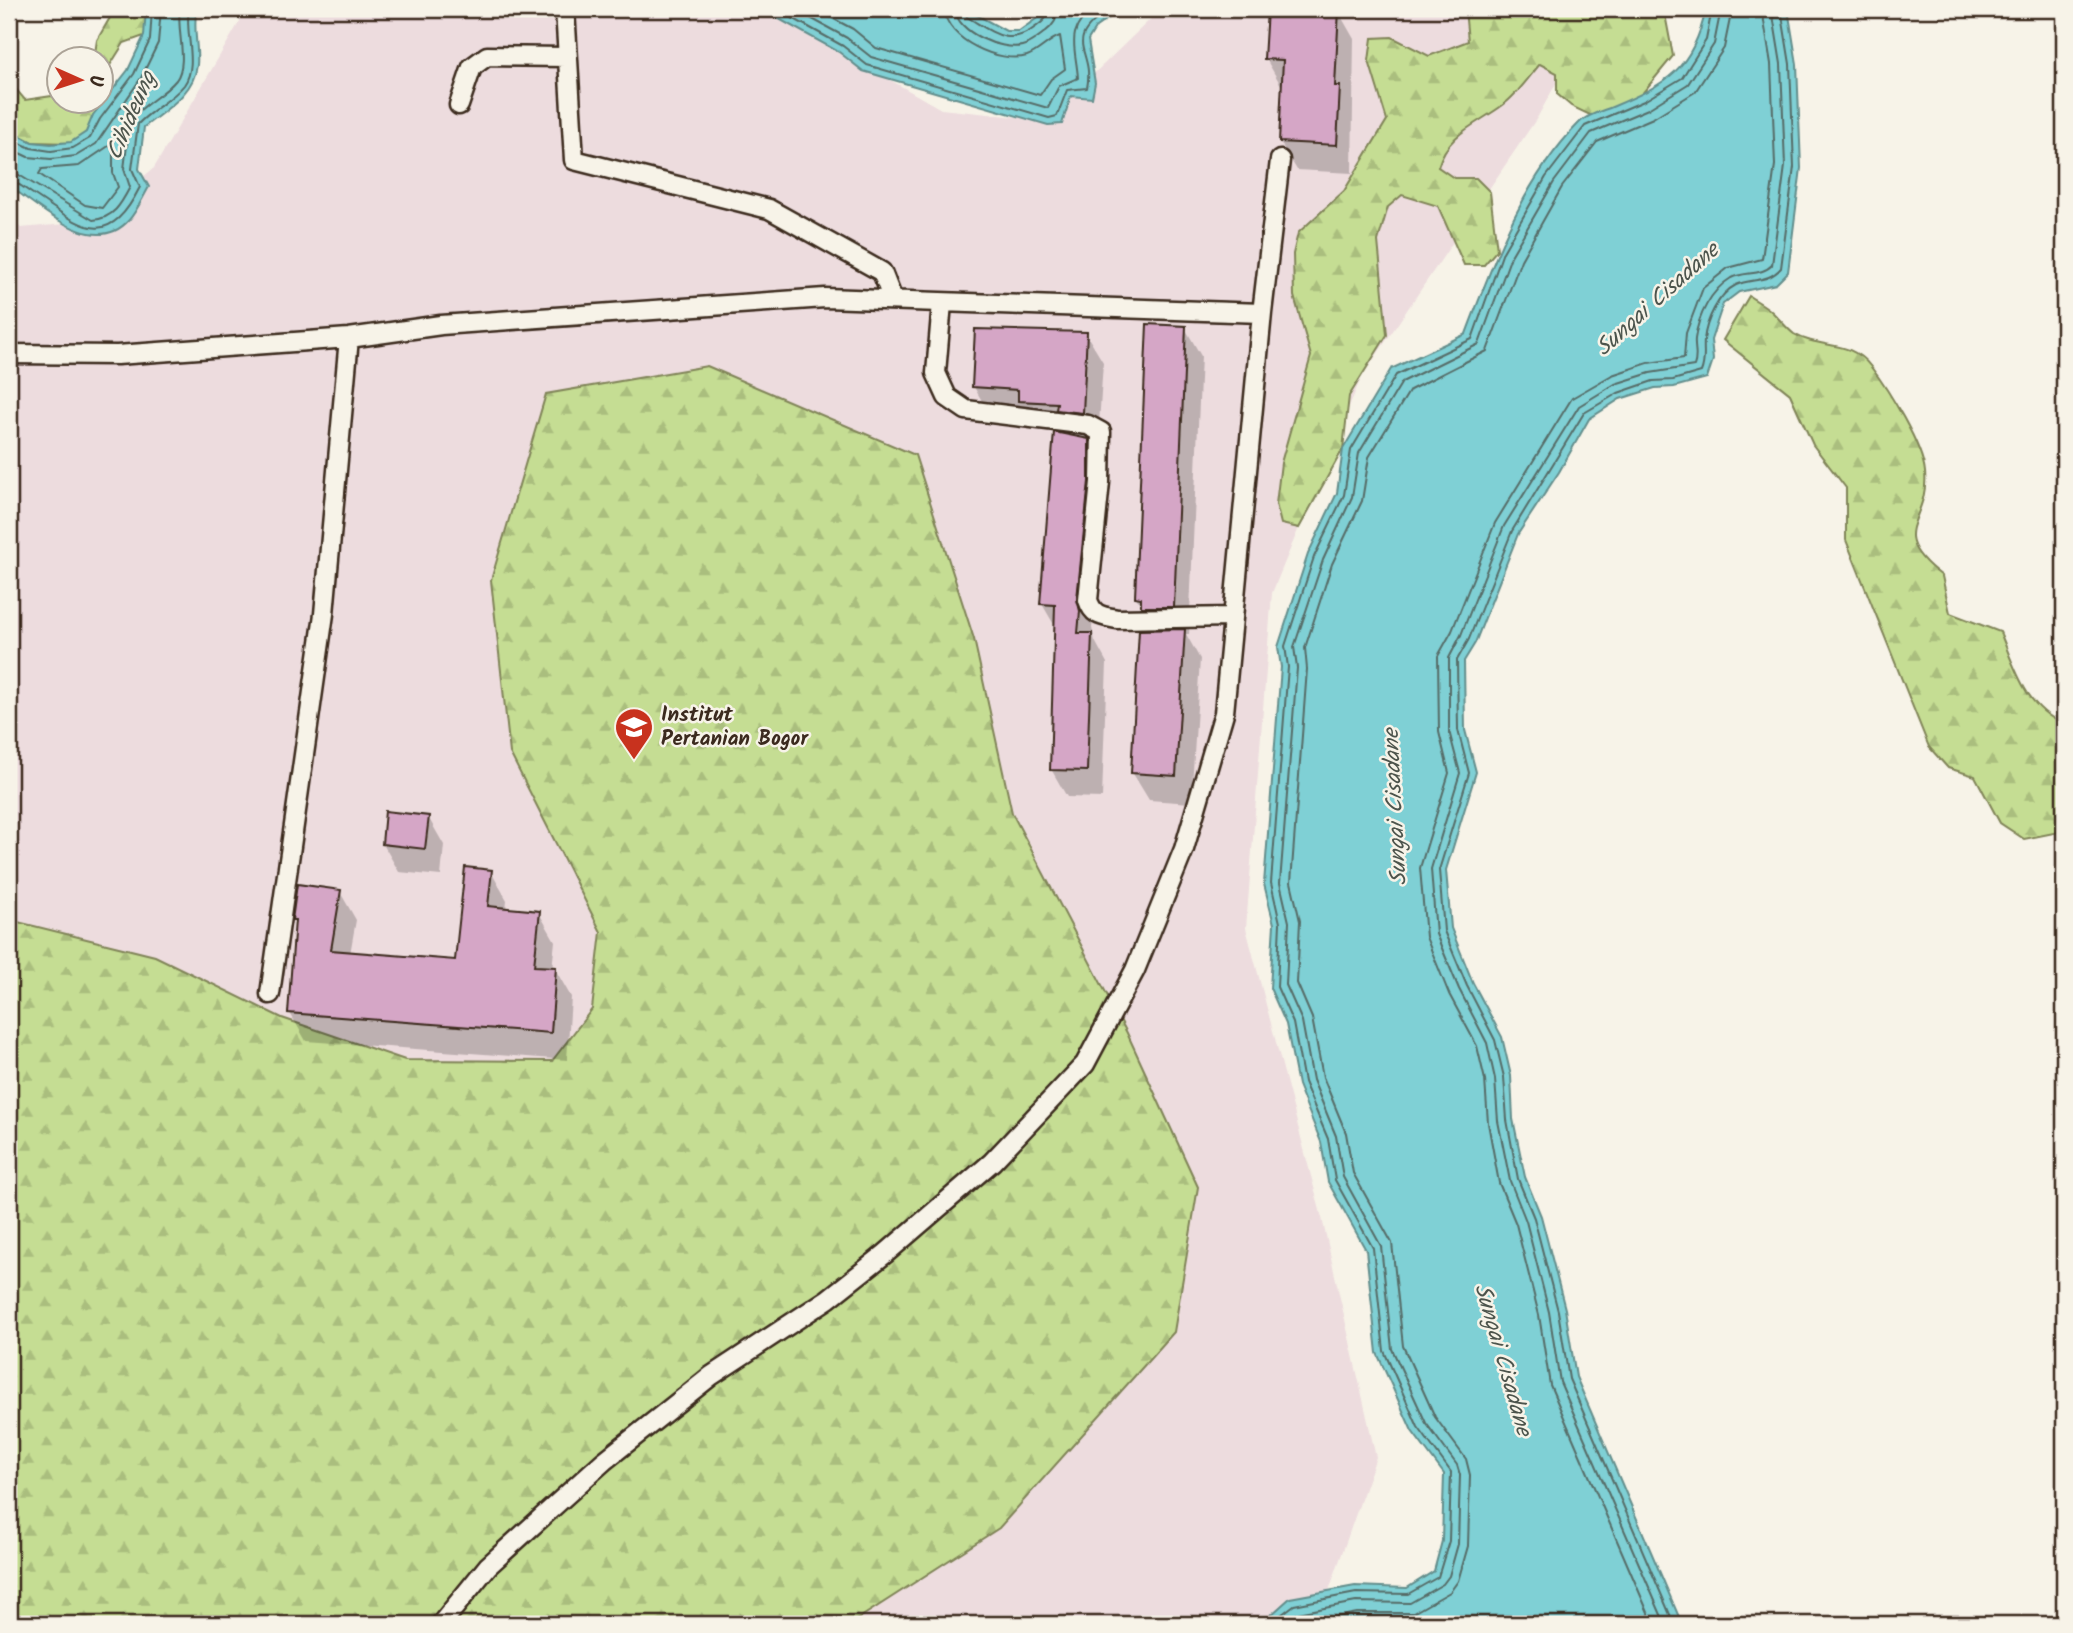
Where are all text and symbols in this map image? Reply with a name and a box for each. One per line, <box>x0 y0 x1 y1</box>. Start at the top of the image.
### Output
north arrow <box>46 46 116 116</box>
water label: Cihideung <box>97 64 168 166</box>
text: U <box>80 74 110 88</box>
water label: Sungai Cisadane <box>1588 232 1730 366</box>
place label: Institut Pertanian Bogor <box>661 699 809 756</box>
school or university icon: Institut Pertanian Bogor <box>613 706 655 761</box>
water label: Sungai Cisadane <box>1374 725 1418 886</box>
water label: Sungai Cisadane <box>1463 1280 1542 1443</box>

